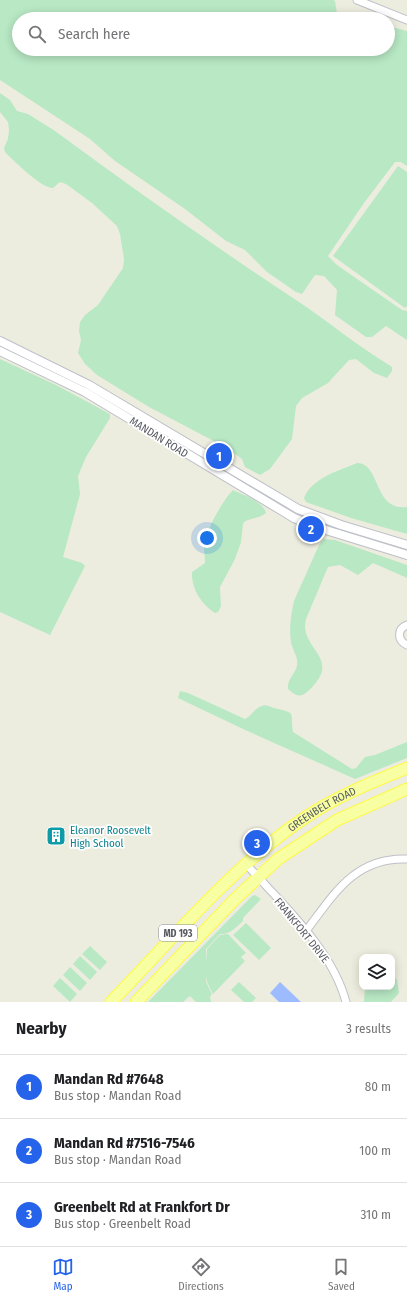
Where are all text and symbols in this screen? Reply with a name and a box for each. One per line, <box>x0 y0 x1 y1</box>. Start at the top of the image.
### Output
search box <box>12 12 395 56</box>
icon: search <box>26 23 48 45</box>
text: Search here <box>58 25 130 43</box>
street label: MANDAN ROAD <box>127 414 190 461</box>
pin: 1 <box>206 441 232 471</box>
pin: 2 <box>298 514 324 544</box>
your location <box>197 528 217 548</box>
street label: GREENBELT ROAD <box>285 785 358 835</box>
place label: Eleanor Roosevelt High School <box>70 824 151 850</box>
building icon: Eleanor Roosevelt High School <box>45 825 67 847</box>
pin: 3 <box>244 828 270 858</box>
street label: FRANKFORT DRIVE <box>271 895 332 966</box>
road number: MD 193 <box>159 925 197 941</box>
map controls <box>359 954 395 990</box>
button: layers <box>359 954 395 990</box>
text: Nearby <box>16 1018 67 1039</box>
text: 3 results <box>346 1021 391 1036</box>
text: Mandan Rd #7648 <box>54 1070 164 1088</box>
text: 1 <box>26 1079 32 1094</box>
text: 80 m <box>365 1079 391 1094</box>
text: Bus stop · Mandan Road <box>54 1088 181 1103</box>
text: Mandan Rd #7516-7546 <box>54 1134 195 1152</box>
text: 2 <box>26 1143 32 1158</box>
text: 100 m <box>359 1143 391 1158</box>
text: Bus stop · Mandan Road <box>54 1152 181 1167</box>
text: Greenbelt Rd at Frankfort Dr <box>54 1198 230 1216</box>
text: 3 <box>26 1207 32 1222</box>
text: 310 m <box>361 1207 391 1222</box>
text: Bus stop · Greenbelt Road <box>54 1216 191 1231</box>
tab: Map <box>52 1256 74 1293</box>
tab: Directions <box>178 1256 224 1293</box>
tab: Saved <box>328 1256 355 1293</box>

